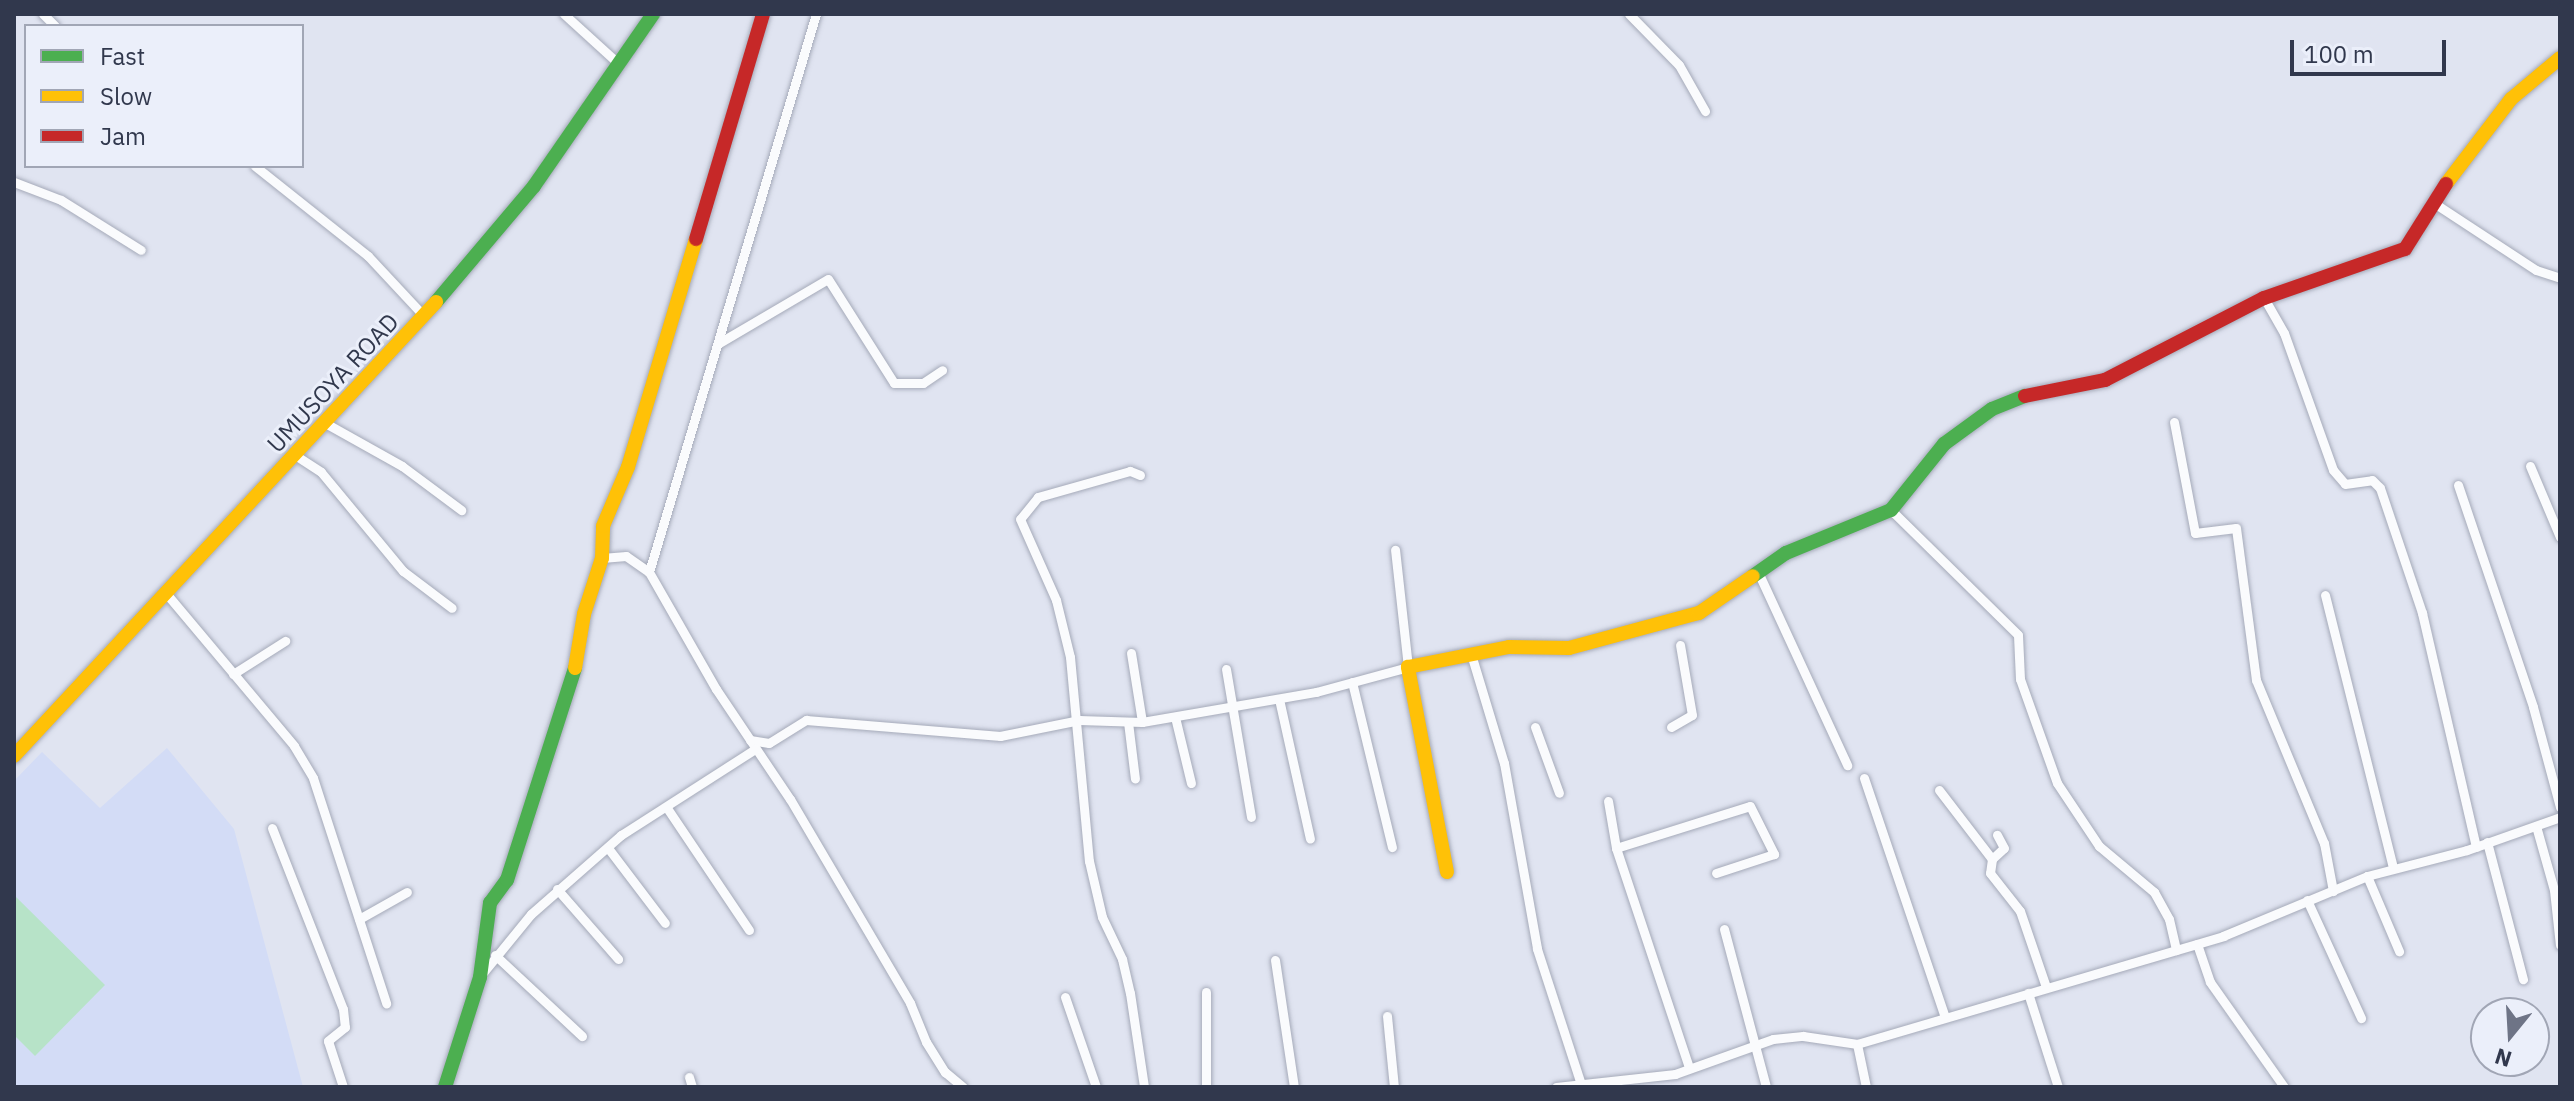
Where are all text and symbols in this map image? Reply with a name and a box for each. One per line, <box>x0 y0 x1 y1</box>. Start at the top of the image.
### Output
legend <box>24 24 304 168</box>
scale bar <box>2294 24 2450 74</box>
text: 100 m <box>2304 38 2374 70</box>
text: Fast <box>100 40 145 72</box>
text: Slow <box>100 80 152 112</box>
text: Jam <box>100 120 146 152</box>
street label: UMUSOYA ROAD <box>261 308 405 458</box>
north arrow <box>2470 997 2550 1077</box>
text: N <box>2491 1042 2515 1075</box>

